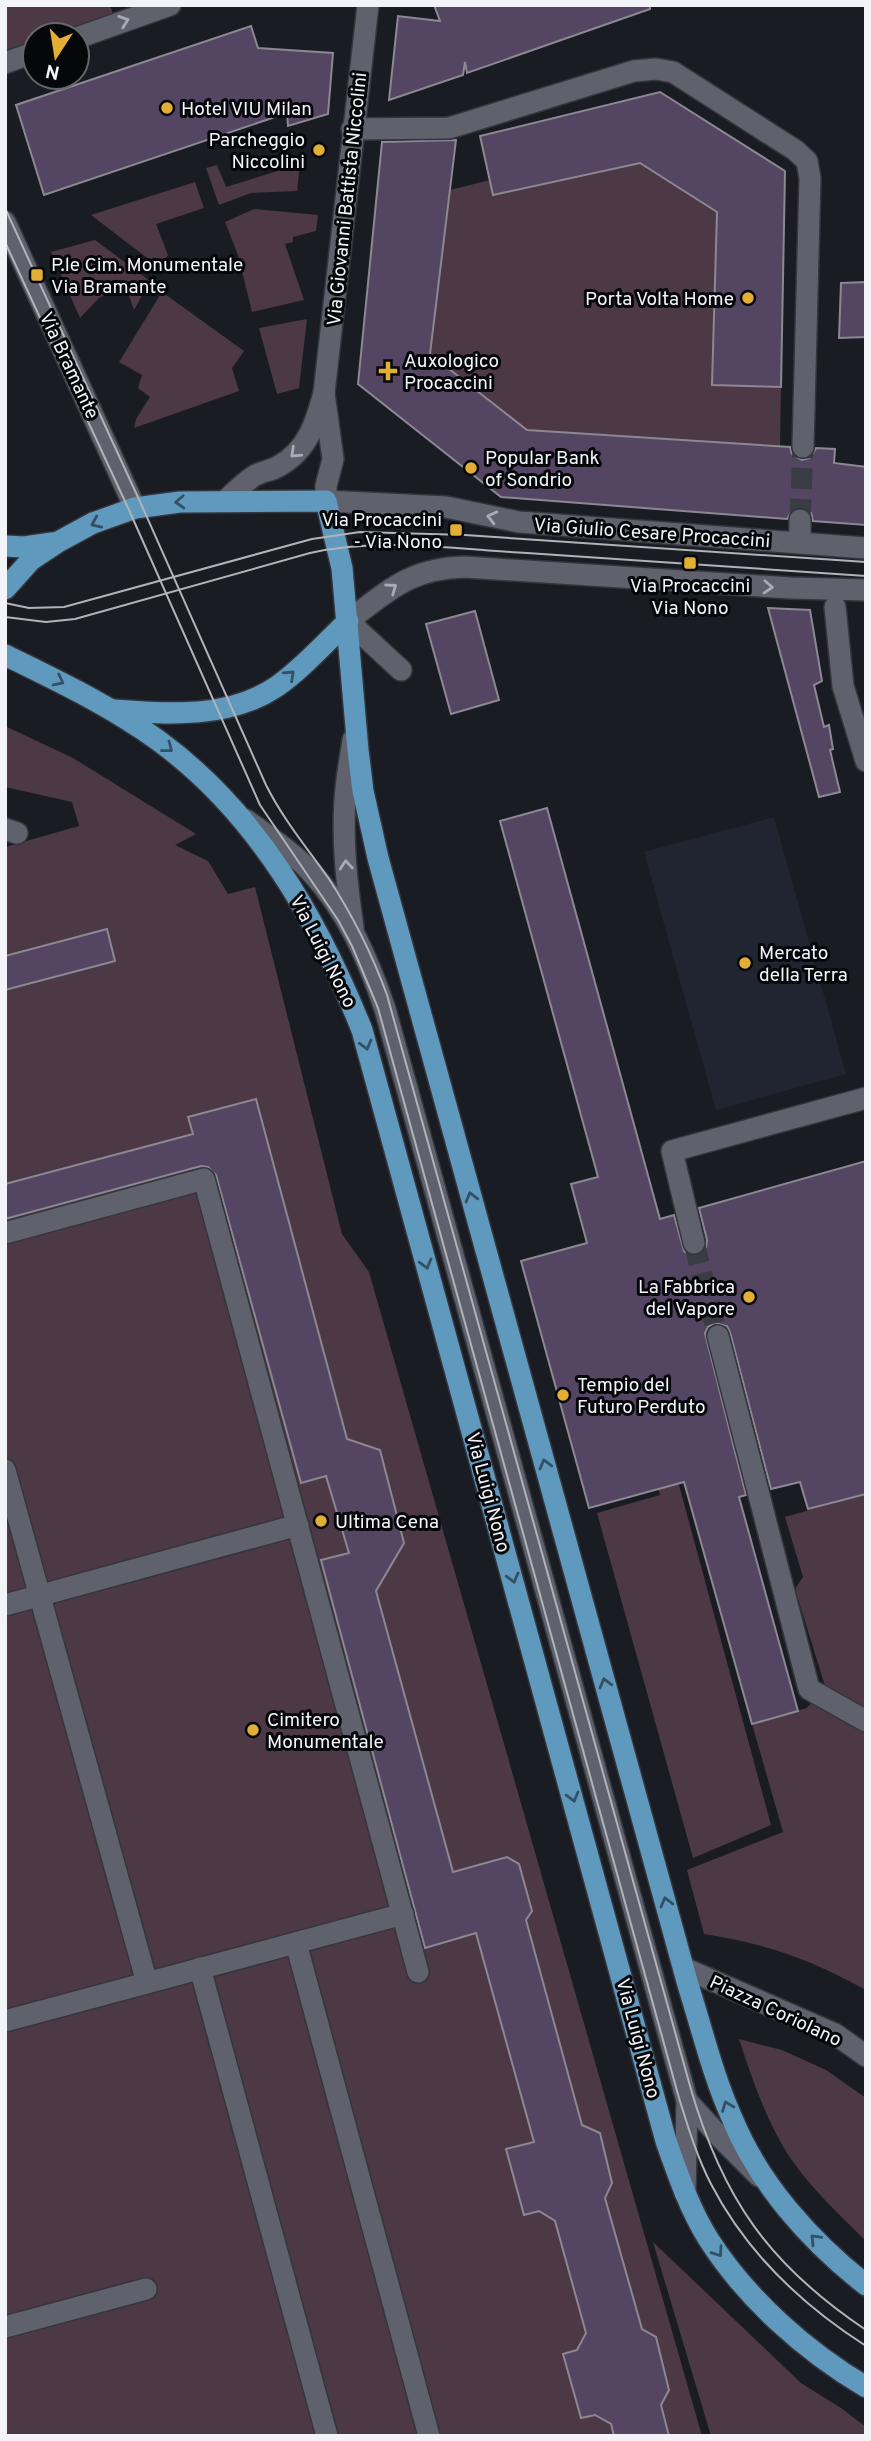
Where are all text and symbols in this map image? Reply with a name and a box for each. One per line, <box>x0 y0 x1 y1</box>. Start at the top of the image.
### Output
one-way arrow <box>117 15 129 29</box>
north arrow <box>21 21 91 91</box>
text: N <box>44 58 62 84</box>
street label: Via Giovanni Battista Niccolini <box>323 71 373 327</box>
place label: Hotel VIU Milan <box>181 98 312 122</box>
marker: Hotel VIU Milan <box>159 100 175 116</box>
place label: Parcheggio Niccolini <box>208 129 305 175</box>
marker: Parcheggio Niccolini <box>311 142 327 158</box>
place label: P.le Cim. Monumentale Via Bramante <box>51 254 243 300</box>
marker: P.le Cim. Monumentale Via Bramante <box>29 267 45 283</box>
place label: Porta Volta Home <box>585 288 734 312</box>
marker: Porta Volta Home <box>740 290 756 306</box>
street label: Via Bramante <box>33 308 103 423</box>
place label: Auxologico Procaccini <box>404 350 499 396</box>
marker: Auxologico Procaccini <box>378 361 398 381</box>
one-way arrow <box>290 445 303 458</box>
place label: Popular Bank of Sondrio <box>485 447 600 493</box>
marker: Popular Bank of Sondrio <box>463 460 479 476</box>
one-way arrow <box>174 494 185 509</box>
place label: Via Procaccini - Via Nono <box>321 509 442 555</box>
one-way arrow <box>486 511 498 525</box>
street label: Via Giulio Cesare Procaccini <box>533 514 771 554</box>
one-way arrow <box>90 515 103 529</box>
marker: Via Procaccini - Via Nono <box>448 522 464 538</box>
marker: Via Procaccini Via Nono <box>682 555 698 571</box>
place label: Via Procaccini Via Nono <box>630 575 750 621</box>
one-way arrow <box>763 579 774 594</box>
one-way arrow <box>384 584 397 596</box>
one-way arrow <box>282 671 295 683</box>
one-way arrow <box>52 673 64 687</box>
one-way arrow <box>160 740 172 753</box>
one-way arrow <box>339 859 354 870</box>
street label: Via Luigi Nono <box>284 891 361 1012</box>
place label: Mercato della Terra <box>759 942 848 988</box>
marker: Mercato della Terra <box>737 955 753 971</box>
one-way arrow <box>358 1038 372 1050</box>
one-way arrow <box>465 1191 479 1203</box>
one-way arrow <box>418 1258 433 1270</box>
place label: La Fabbrica del Vapore <box>638 1276 735 1322</box>
marker: La Fabbrica del Vapore <box>741 1289 757 1305</box>
place label: Tempio del Futuro Perduto <box>577 1374 706 1420</box>
marker: Tempio del Futuro Perduto <box>555 1387 571 1403</box>
street label: Via Luigi Nono <box>460 1430 515 1555</box>
one-way arrow <box>539 1458 553 1470</box>
place label: Ultima Cena <box>335 1511 439 1535</box>
marker: Ultima Cena <box>313 1513 329 1529</box>
one-way arrow <box>505 1571 519 1583</box>
one-way arrow <box>599 1677 614 1689</box>
place label: Cimitero Monumentale <box>267 1709 384 1755</box>
marker: Cimitero Monumentale <box>245 1722 261 1738</box>
one-way arrow <box>565 1791 580 1803</box>
one-way arrow <box>660 1897 674 1909</box>
street label: Piazza Coriolano <box>705 1971 845 2053</box>
street label: Via Luigi Nono <box>610 1976 665 2101</box>
one-way arrow <box>721 2100 735 2112</box>
one-way arrow <box>811 2234 824 2247</box>
one-way arrow <box>710 2244 722 2257</box>

